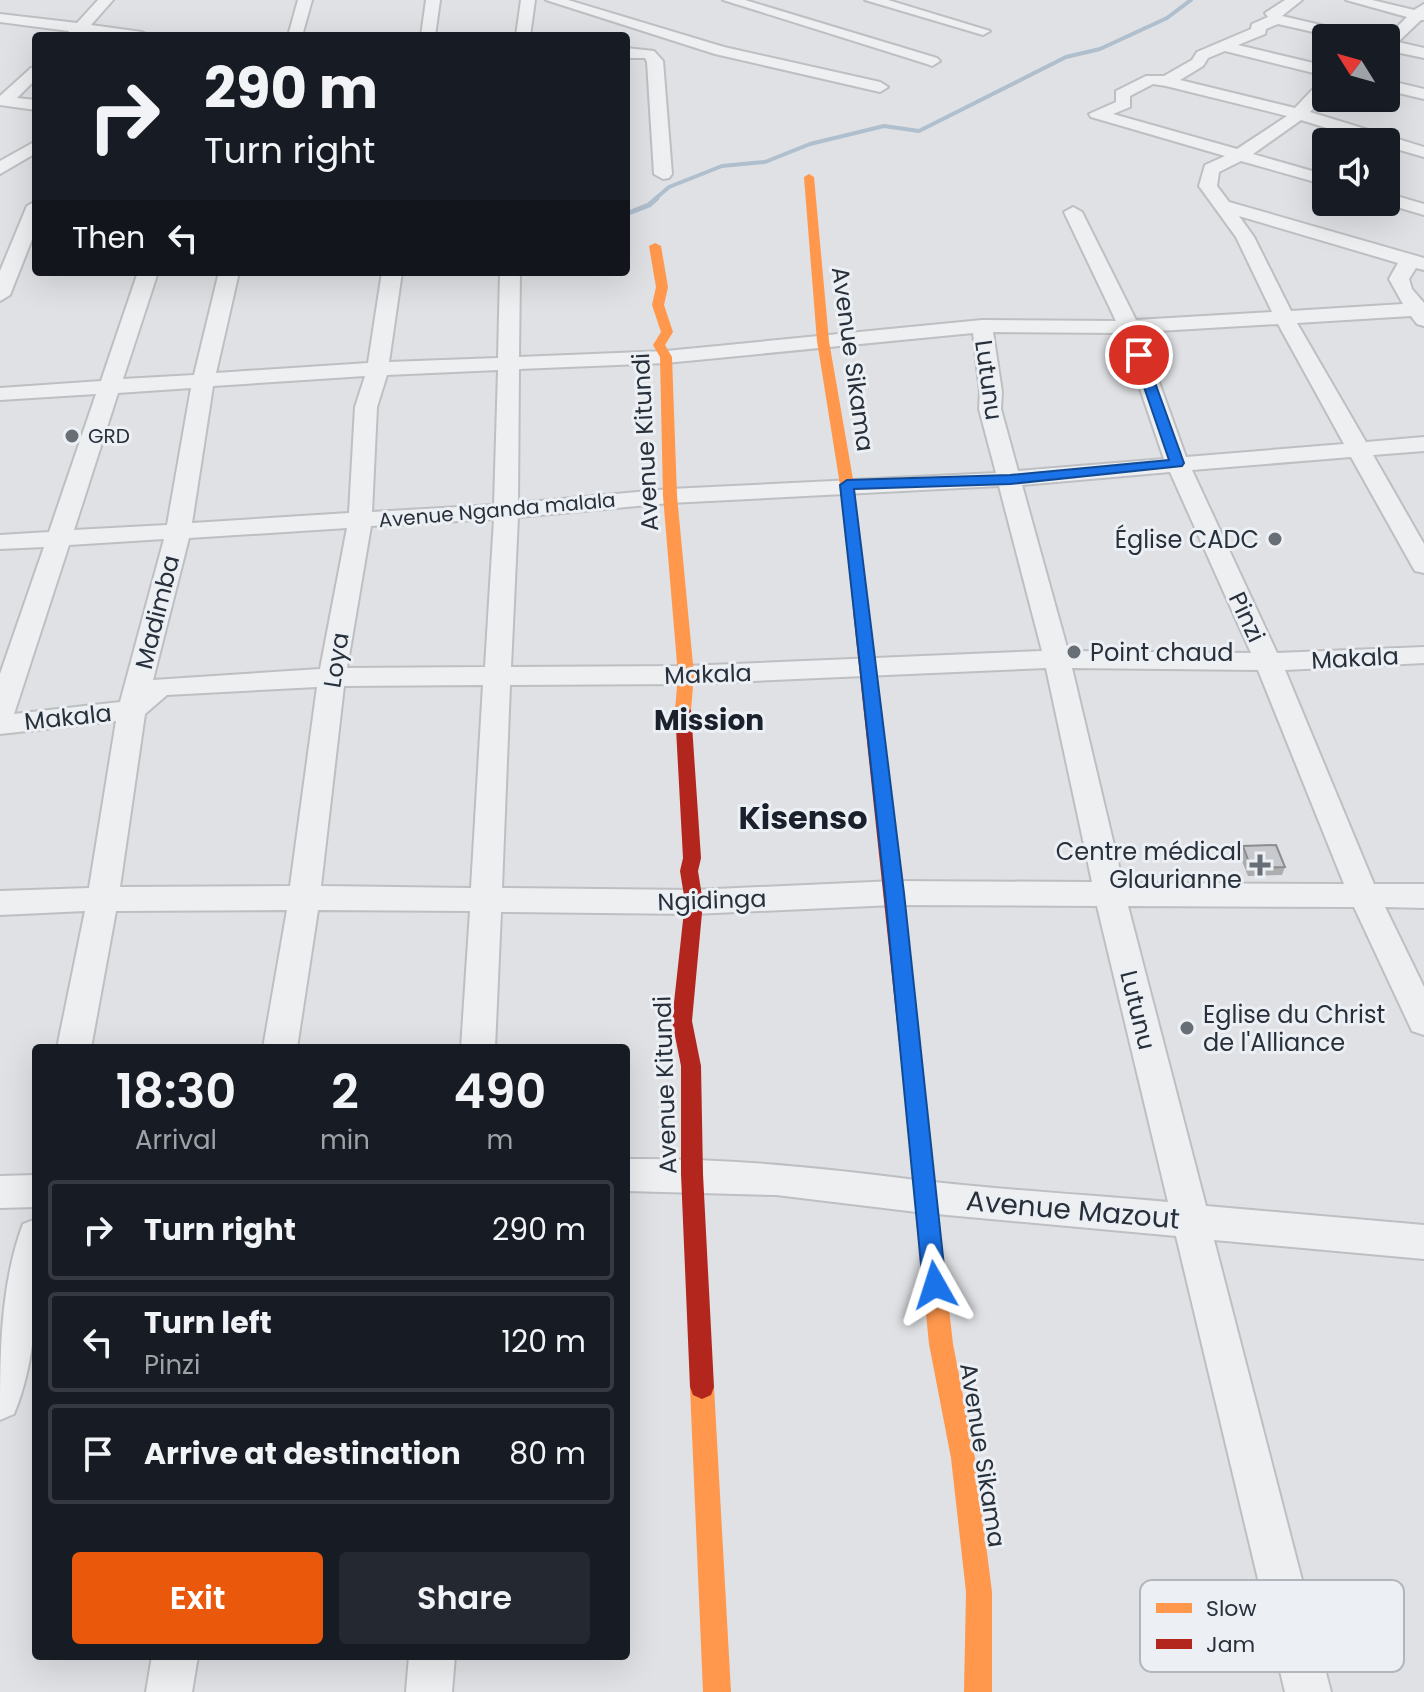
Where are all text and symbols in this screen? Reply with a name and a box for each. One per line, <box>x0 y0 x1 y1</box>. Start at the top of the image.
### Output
north arrow <box>1312 24 1400 112</box>
map controls <box>1312 24 1400 216</box>
text: 290 m <box>204 49 378 128</box>
icon: right <box>72 64 176 168</box>
text: Turn right <box>204 125 375 176</box>
button: sound <box>1312 128 1400 216</box>
text: Then <box>72 216 145 259</box>
icon: left <box>161 216 205 260</box>
street label: Avenue Sikama <box>824 265 882 453</box>
pin <box>1105 321 1173 389</box>
icon: arrive <box>1117 333 1161 377</box>
street label: Lutunu <box>967 338 1011 422</box>
street label: Avenue Kitundi <box>624 352 666 532</box>
place label: GRD <box>88 422 130 450</box>
marker: GRD <box>63 427 81 445</box>
street label: Avenue Nganda malala <box>377 486 617 534</box>
place label: Église CADC <box>1115 523 1259 556</box>
marker: Église CADC <box>1266 530 1284 548</box>
street label: Madimba <box>127 552 187 672</box>
street label: Pinzi <box>1221 586 1273 648</box>
street label: Loya <box>315 630 357 690</box>
place label: Point chaud <box>1090 636 1233 669</box>
street label: Makala <box>1310 639 1400 677</box>
marker: Point chaud <box>1065 643 1083 661</box>
street label: Makala <box>664 656 752 692</box>
street label: Makala <box>23 696 113 738</box>
district label: Mission <box>654 701 764 740</box>
district label: Kisenso <box>738 795 868 840</box>
place label: Centre médical Glaurianne <box>1056 835 1242 896</box>
marker: Centre médical Glaurianne <box>1249 854 1271 876</box>
street label: Ngidinga <box>657 882 767 918</box>
street label: Lutunu <box>1112 967 1164 1053</box>
street label: Avenue Kitundi <box>645 995 685 1175</box>
place label: Eglise du Christ de l'Alliance <box>1203 998 1385 1059</box>
marker: Eglise du Christ de l'Alliance <box>1178 1019 1196 1037</box>
text: 18:30 <box>116 1058 236 1125</box>
text: 2 <box>331 1058 359 1125</box>
text: 490 <box>454 1058 546 1125</box>
text: Arrival <box>135 1122 217 1158</box>
text: min <box>320 1122 370 1158</box>
text: m <box>487 1122 513 1158</box>
street label: Avenue Mazout <box>964 1181 1182 1239</box>
icon: right <box>76 1208 120 1252</box>
text: Turn right <box>144 1208 296 1251</box>
text: 290 m <box>492 1208 586 1251</box>
position arrow <box>893 1243 977 1327</box>
text: Turn left <box>144 1301 272 1344</box>
icon: left <box>76 1320 120 1364</box>
text: 120 m <box>501 1320 586 1363</box>
text: Pinzi <box>144 1347 200 1383</box>
street label: Avenue Sikama <box>952 1361 1014 1549</box>
icon: arrive <box>76 1432 120 1476</box>
text: Arrive at destination <box>144 1432 461 1475</box>
text: 80 m <box>509 1432 586 1475</box>
button: Exit <box>72 1552 323 1644</box>
button: Share <box>339 1552 590 1644</box>
legend <box>1140 1580 1404 1672</box>
text: Slow <box>1206 1593 1256 1624</box>
text: Jam <box>1206 1629 1255 1660</box>

